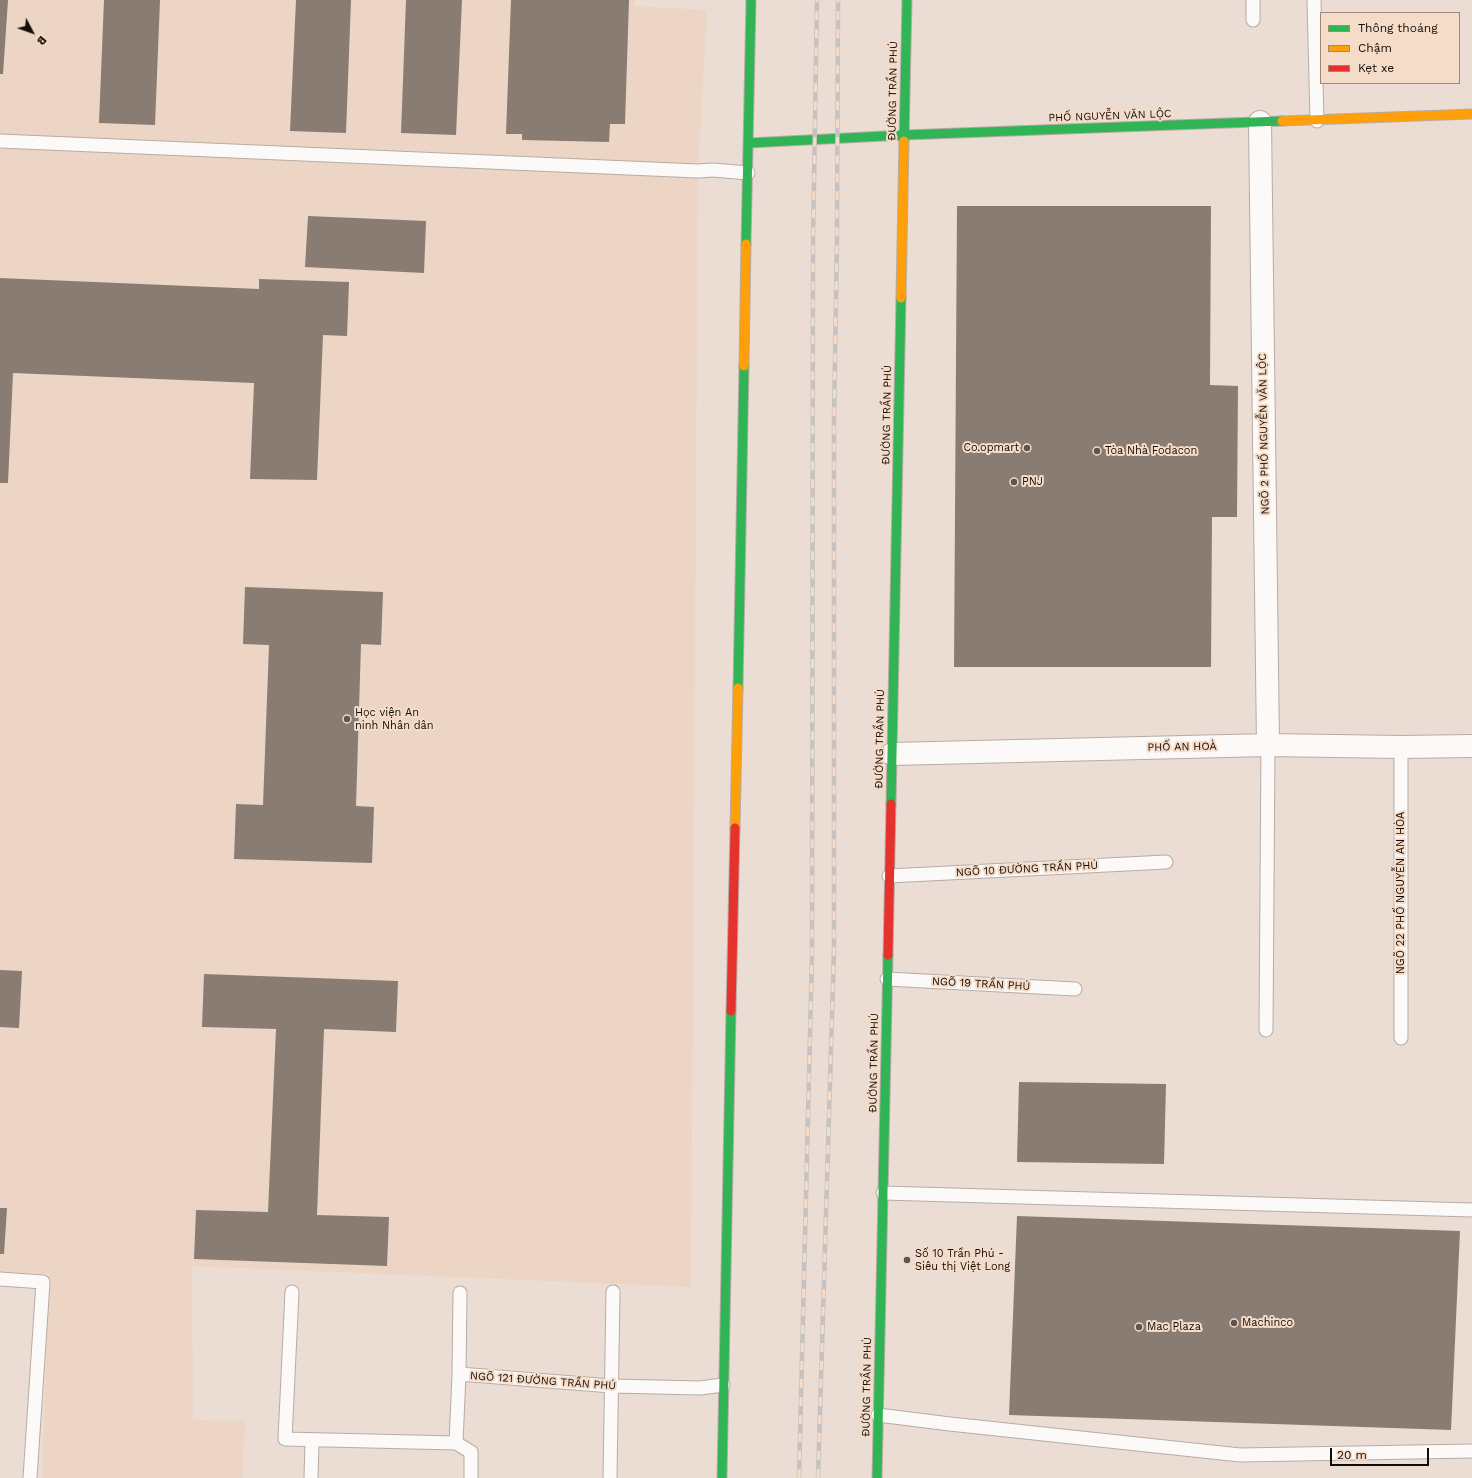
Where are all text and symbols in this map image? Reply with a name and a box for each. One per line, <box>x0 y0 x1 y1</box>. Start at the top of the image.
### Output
north arrow <box>12 12 52 52</box>
legend <box>1320 12 1460 84</box>
text: Thông thoáng <box>1358 21 1438 35</box>
text: B <box>34 33 49 47</box>
street label: ĐƯỜNG TRẦN PHÚ <box>886 41 900 141</box>
text: Chậm <box>1358 41 1392 55</box>
text: Kẹt xe <box>1358 61 1394 75</box>
street label: PHỐ NGUYỄN VĂN LỘC <box>1048 107 1172 125</box>
street label: NGÕ 2 PHỐ NGUYỄN VĂN LỘC <box>1256 353 1272 515</box>
street label: ĐƯỜNG TRẦN PHÚ <box>880 365 894 465</box>
place label: Co.opmart <box>963 441 1019 455</box>
marker: Co.opmart <box>1022 443 1032 453</box>
place label: Tòa Nhà Fodacon <box>1105 444 1197 458</box>
marker: Tòa Nhà Fodacon <box>1092 446 1102 456</box>
place label: PNJ <box>1022 475 1043 489</box>
marker: PNJ <box>1009 477 1019 487</box>
street label: ĐƯỜNG TRẦN PHÚ <box>873 689 887 789</box>
place label: Học viện An ninh Nhân dân <box>355 706 434 732</box>
marker: Học viện An ninh Nhân dân <box>342 714 352 724</box>
street label: PHỐ AN HOÀ <box>1147 740 1217 754</box>
street label: NGÕ 22 PHỐ NGUYỄN AN HÒA <box>1394 812 1408 974</box>
street label: NGÕ 10 ĐƯỜNG TRẦN PHÚ <box>956 859 1098 879</box>
street label: NGÕ 19 TRẦN PHÚ <box>931 975 1031 993</box>
street label: ĐƯỜNG TRẦN PHÚ <box>867 1013 881 1113</box>
place label: Số 10 Trần Phú - Siêu thị Việt Long <box>915 1247 1010 1273</box>
marker: Số 10 Trần Phú - Siêu thị Việt Long <box>902 1255 912 1265</box>
place label: Machinco <box>1242 1316 1293 1330</box>
marker: Machinco <box>1229 1318 1239 1328</box>
place label: Mac Plaza <box>1147 1320 1201 1334</box>
marker: Mac Plaza <box>1134 1322 1144 1332</box>
street label: ĐƯỜNG TRẦN PHÚ <box>860 1337 874 1437</box>
street label: NGÕ 121 ĐƯỜNG TRẦN PHÚ <box>470 1369 616 1393</box>
scale bar <box>1332 1440 1431 1466</box>
text: 20 m <box>1337 1448 1367 1462</box>

